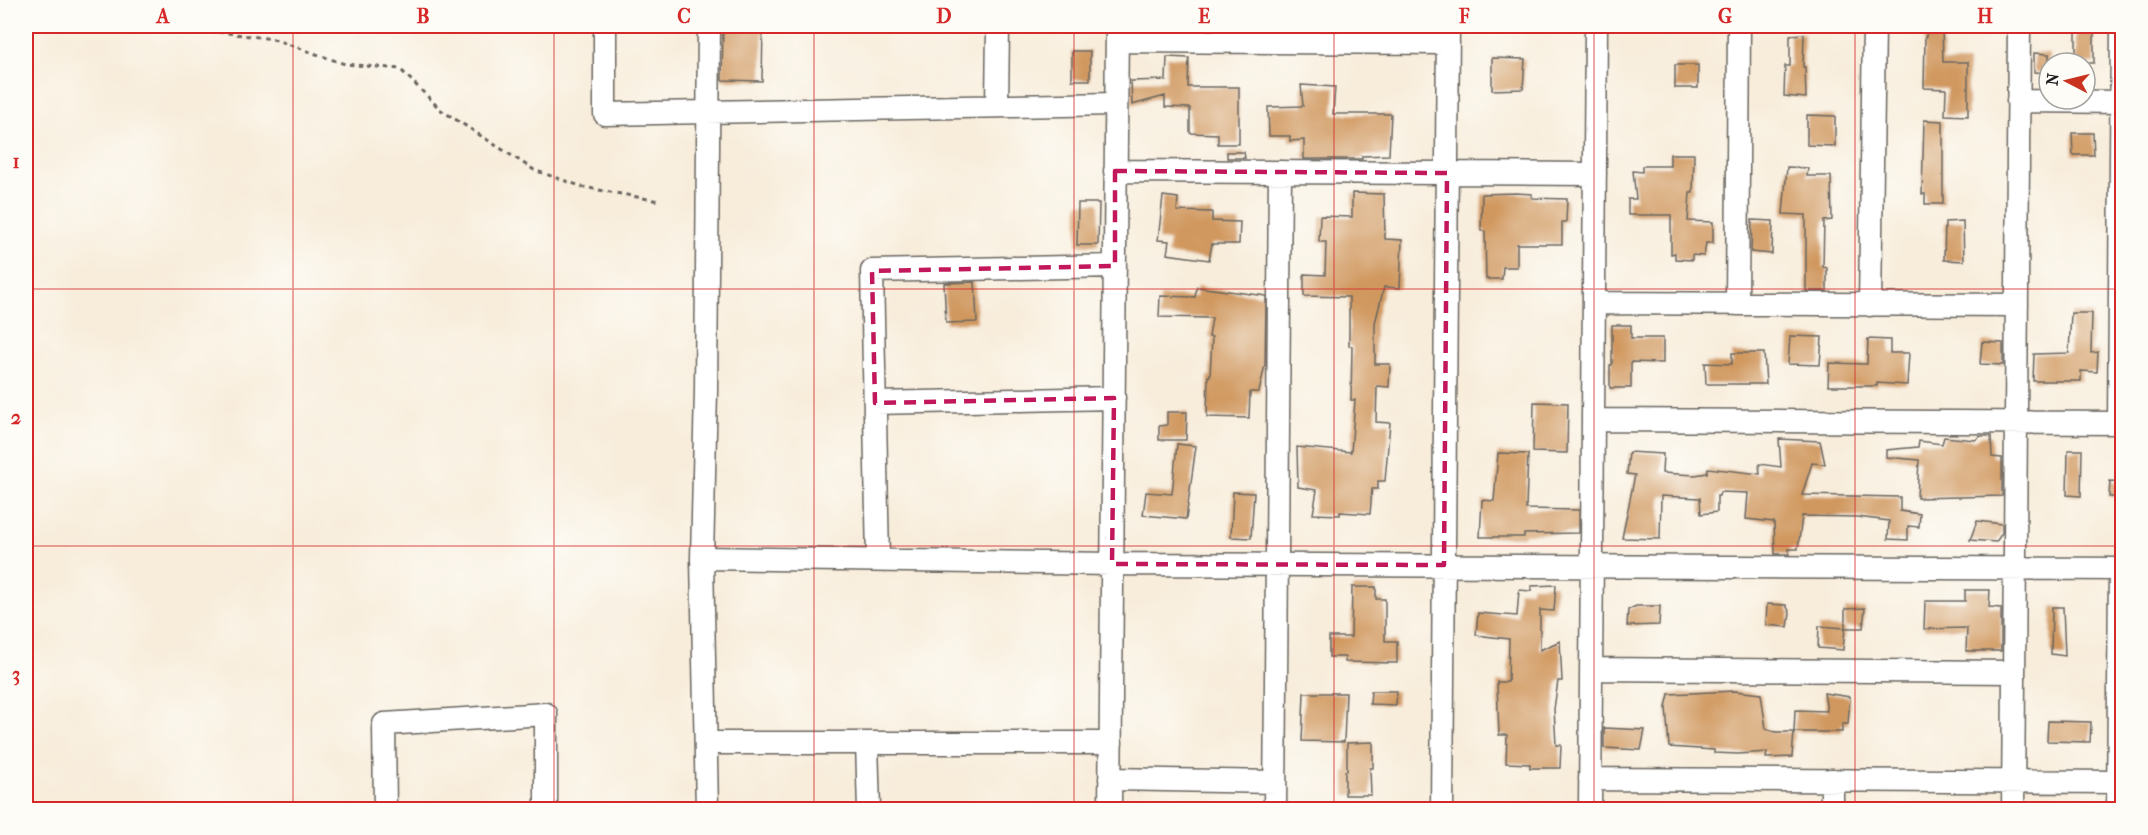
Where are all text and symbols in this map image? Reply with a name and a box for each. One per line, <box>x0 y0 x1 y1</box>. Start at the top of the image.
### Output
text: A <box>155 5 171 28</box>
text: B <box>416 5 430 28</box>
text: C <box>677 5 691 28</box>
text: D <box>936 5 952 28</box>
text: E <box>1198 5 1210 28</box>
text: F <box>1458 5 1470 28</box>
text: G <box>1718 5 1732 28</box>
text: H <box>1977 5 1993 28</box>
north arrow <box>2037 51 2097 111</box>
text: N <box>2042 71 2063 86</box>
text: 1 <box>12 150 20 173</box>
text: 2 <box>11 406 21 429</box>
text: 3 <box>12 663 20 686</box>

